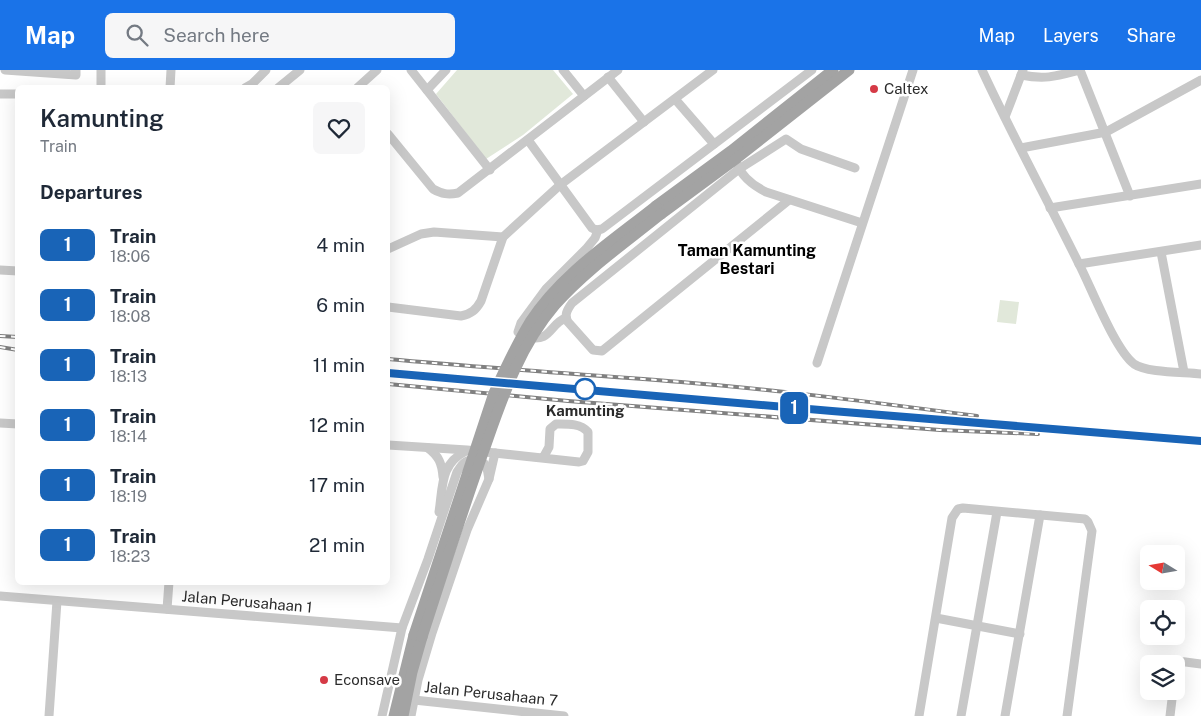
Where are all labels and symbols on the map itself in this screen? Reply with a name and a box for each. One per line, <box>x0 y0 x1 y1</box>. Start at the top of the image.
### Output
place label: Caltex <box>884 80 929 97</box>
marker: Caltex <box>868 83 880 95</box>
district label: Taman Kamunting Bestari <box>678 241 816 278</box>
marker: Kamunting <box>574 378 596 400</box>
line badge: 1 <box>778 392 810 424</box>
place label: Kamunting <box>546 402 625 419</box>
north arrow <box>1140 545 1185 590</box>
street label: Jalan Perusahaan 1 <box>181 587 313 616</box>
place label: Econsave <box>334 671 400 688</box>
marker: Econsave <box>318 674 330 686</box>
street label: Jalan Perusahaan 7 <box>423 678 559 709</box>

